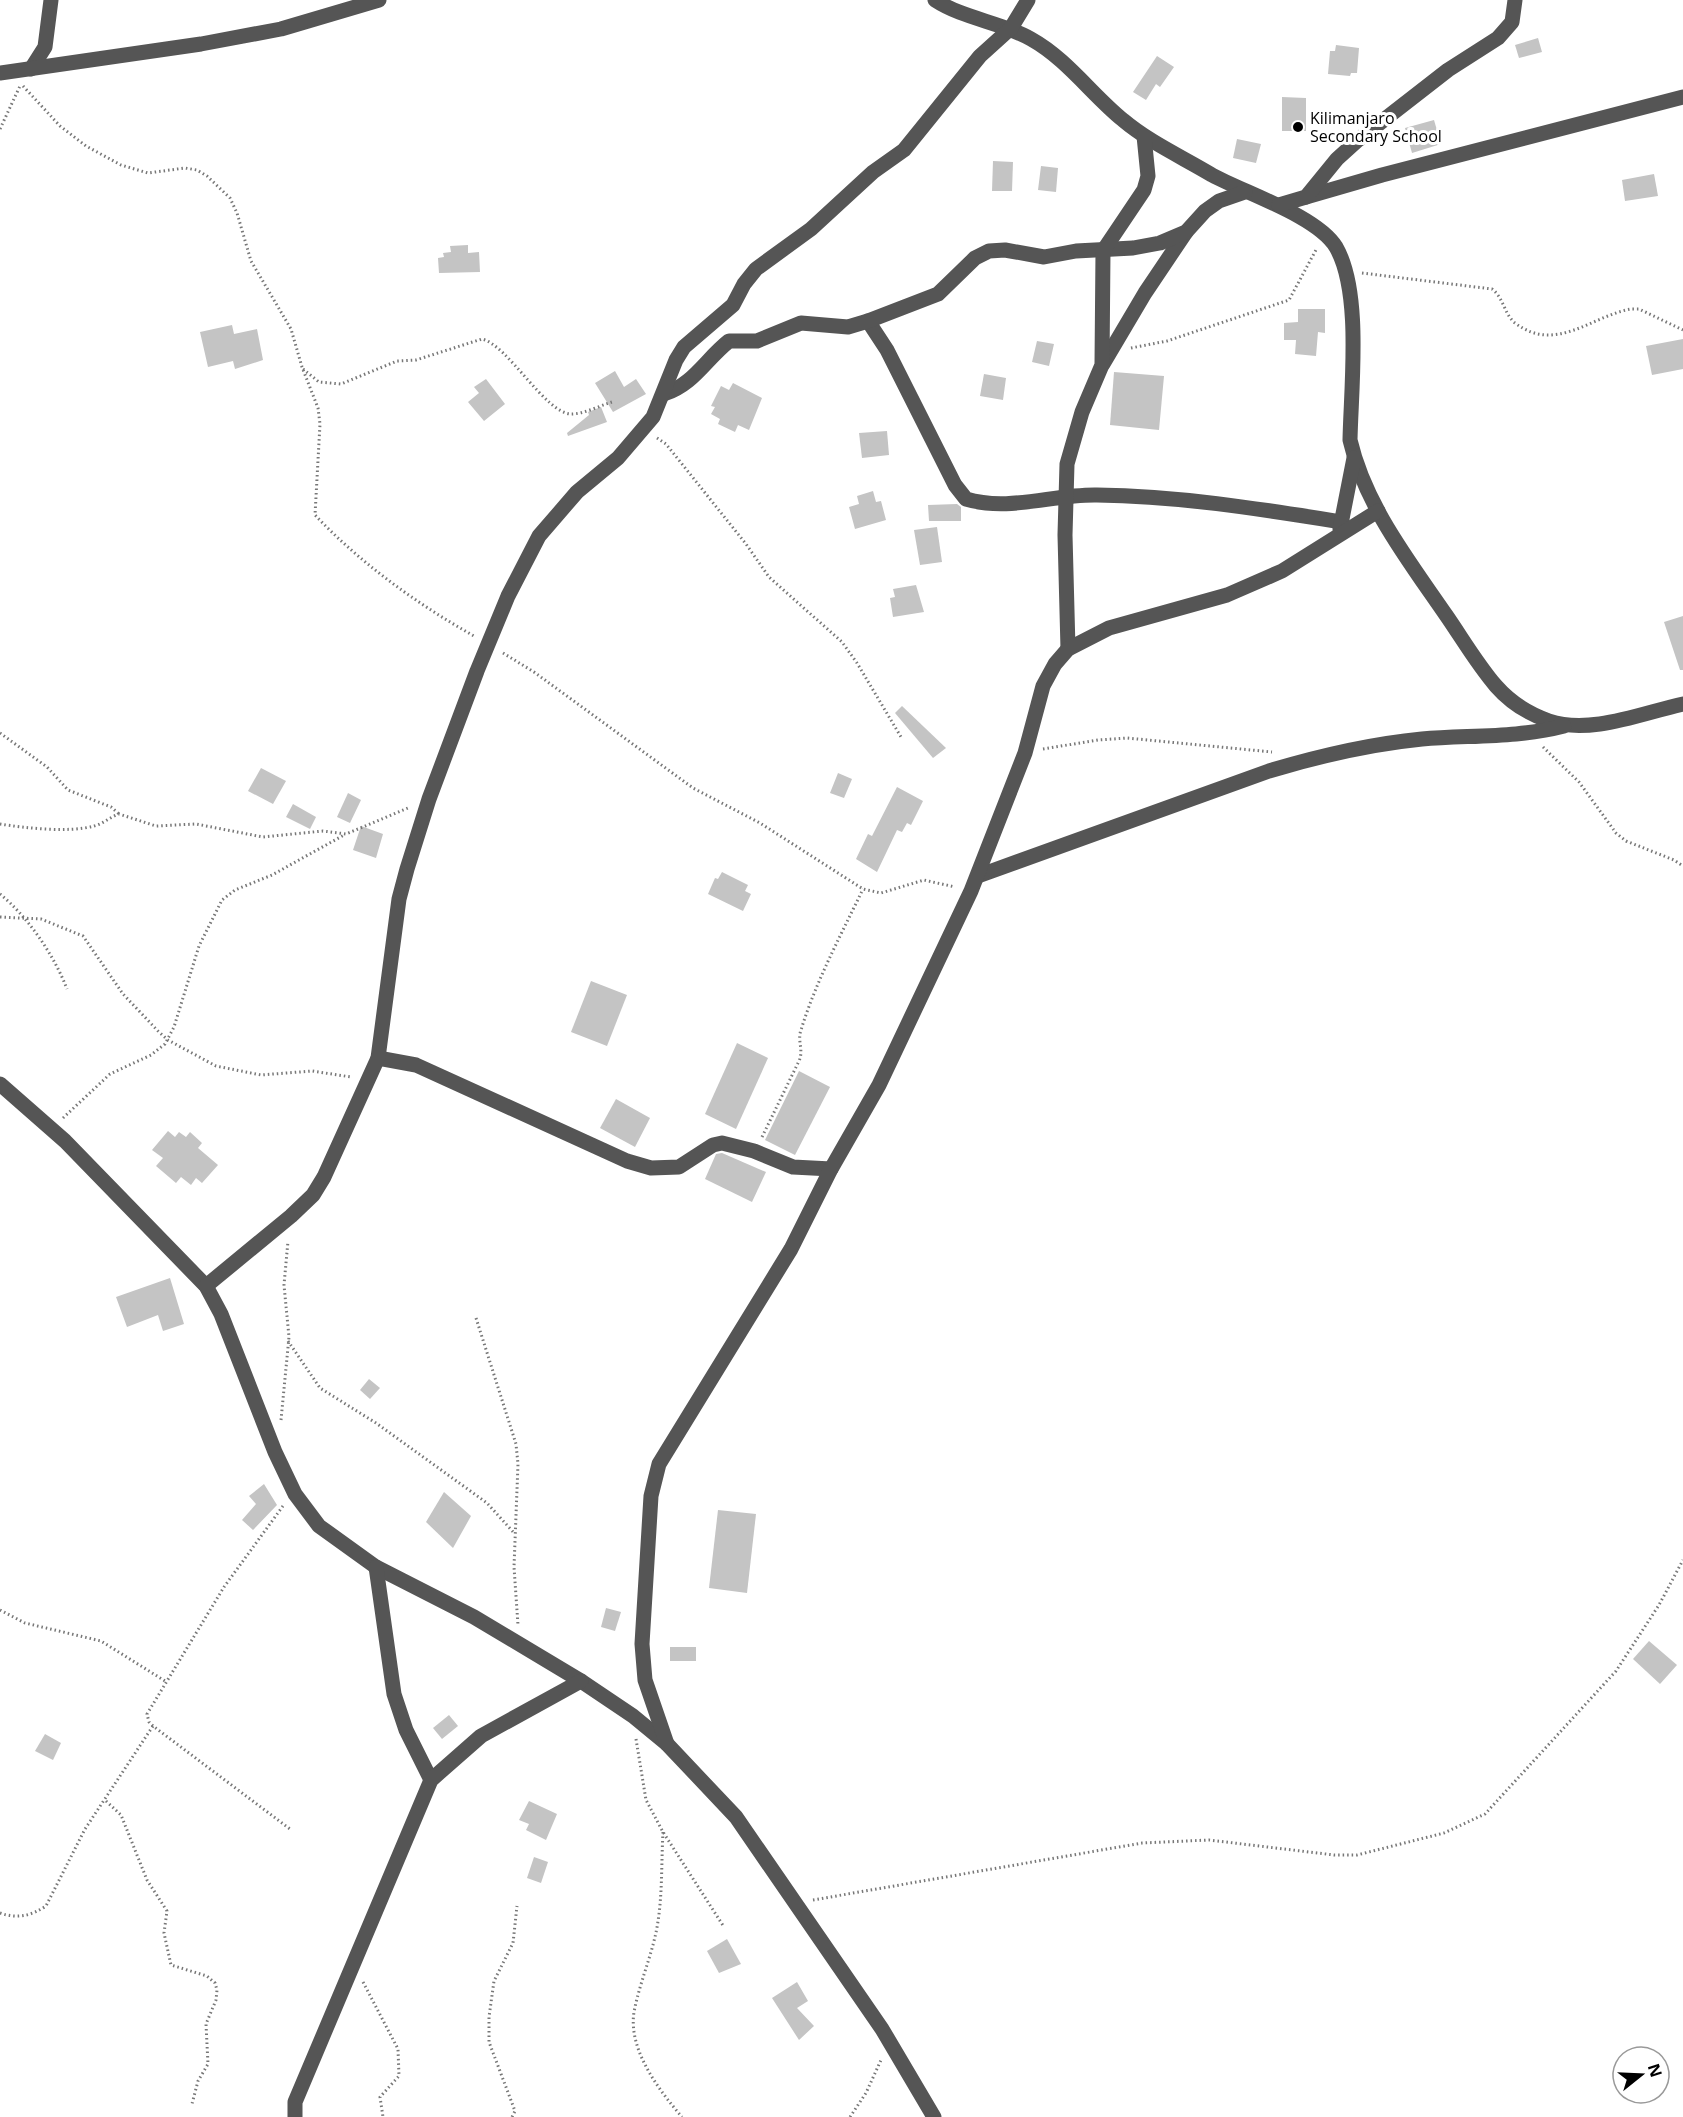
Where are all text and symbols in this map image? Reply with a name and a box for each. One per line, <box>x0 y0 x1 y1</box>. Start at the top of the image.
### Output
place label: Kilimanjaro Secondary School <box>1310 107 1442 147</box>
marker: Kilimanjaro Secondary School <box>1291 120 1305 134</box>
north arrow <box>1611 2045 1671 2105</box>
text: N <box>1643 2061 1668 2080</box>

